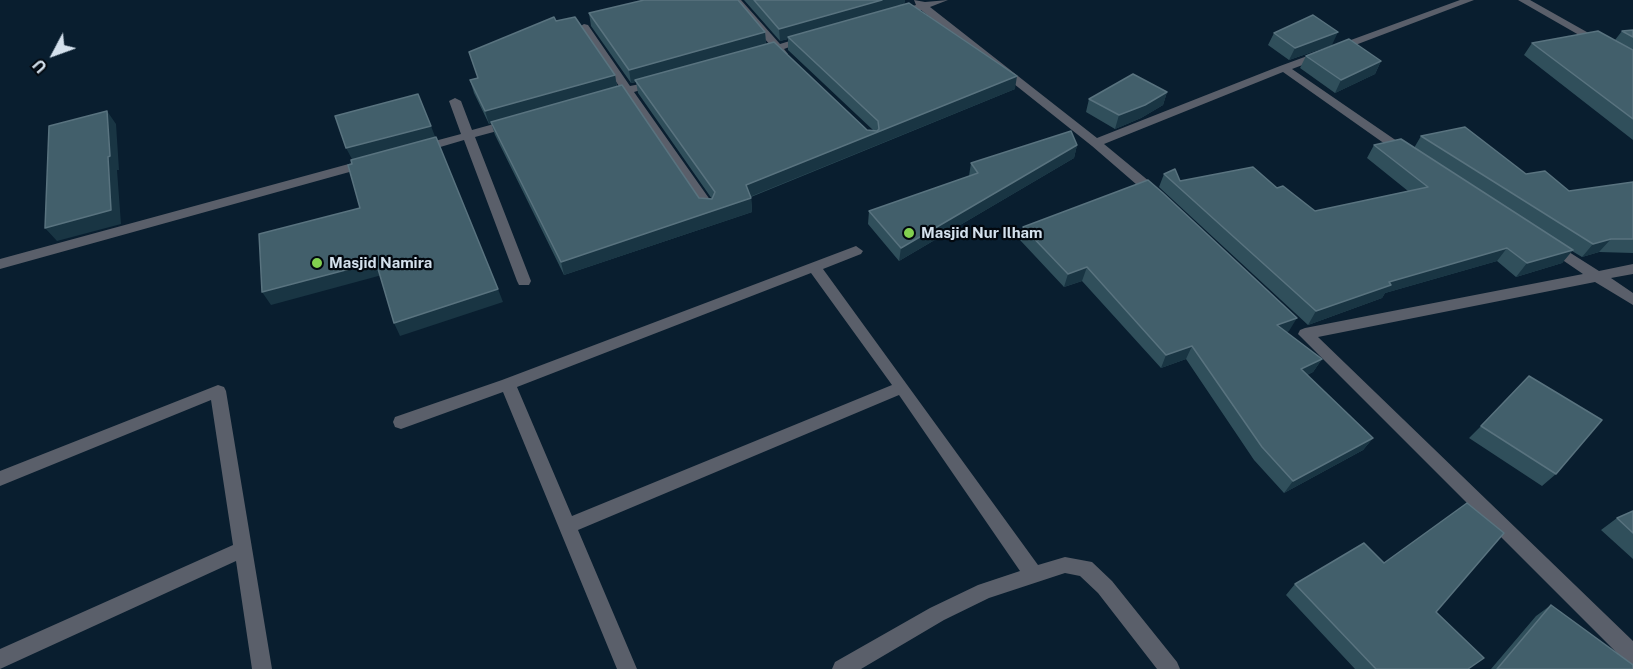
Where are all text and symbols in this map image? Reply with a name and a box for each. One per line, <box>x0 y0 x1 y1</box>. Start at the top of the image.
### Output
north arrow <box>24 24 84 84</box>
text: U <box>29 56 51 77</box>
place label: Masjid Nur Ilham <box>921 224 1042 242</box>
marker: Masjid Nur Ilham <box>902 226 916 240</box>
place label: Masjid Namira <box>329 254 432 272</box>
marker: Masjid Namira <box>310 256 324 270</box>

